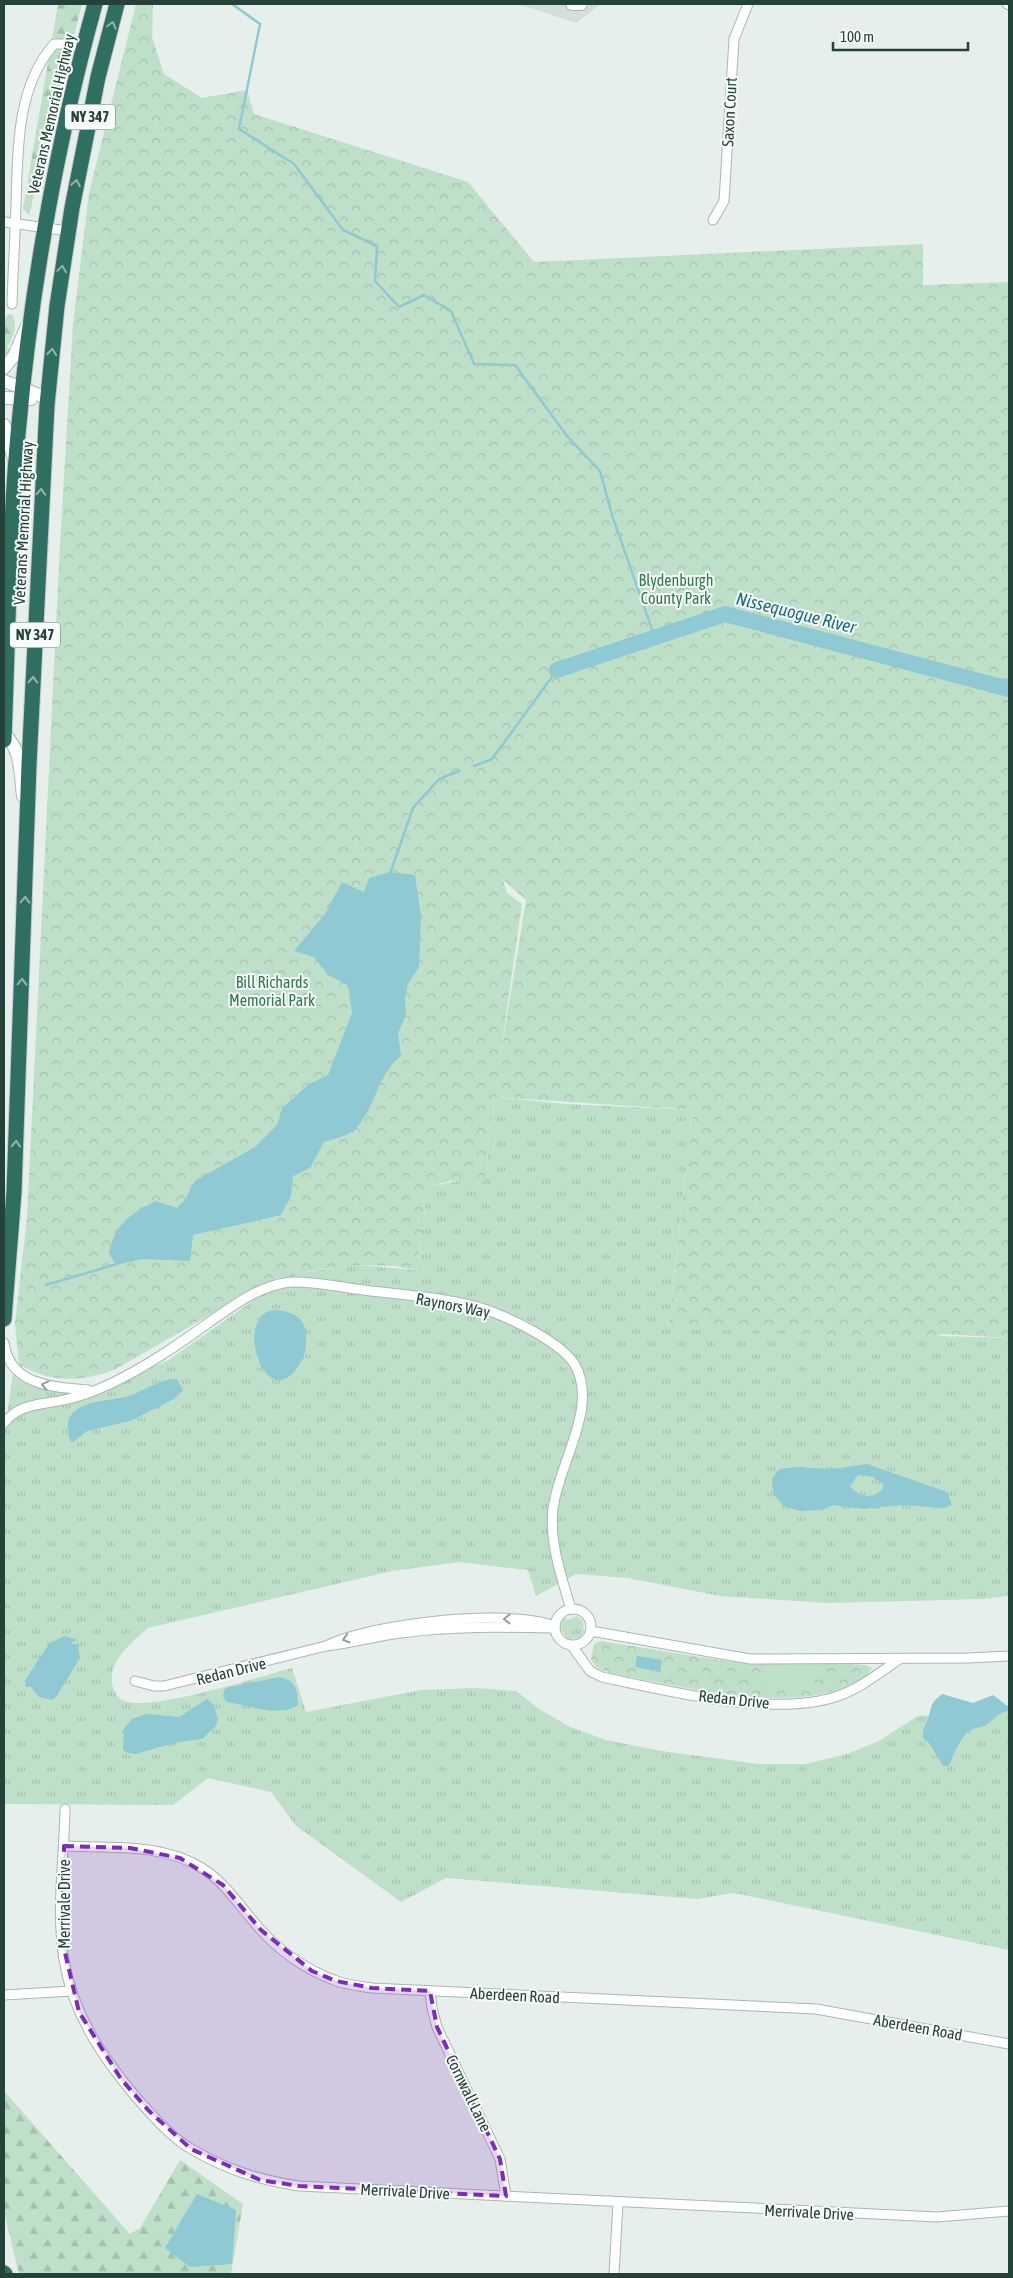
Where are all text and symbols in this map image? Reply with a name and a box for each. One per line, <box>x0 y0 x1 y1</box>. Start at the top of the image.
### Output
scale bar <box>833 20 968 52</box>
one-way arrow <box>106 21 116 29</box>
text: 100 m <box>840 28 874 45</box>
street label: Veterans Memorial Highway <box>24 32 79 196</box>
street label: Saxon Court <box>718 76 740 147</box>
road number: NY 347 <box>65 104 115 130</box>
one-way arrow <box>70 179 81 188</box>
one-way arrow <box>57 264 67 273</box>
one-way arrow <box>46 348 57 356</box>
street label: Veterans Memorial Highway <box>10 440 37 605</box>
one-way arrow <box>36 488 47 496</box>
park label: Blydenburgh County Park <box>639 571 713 608</box>
water label: Nissequogue River <box>734 587 859 638</box>
road number: NY 347 <box>10 622 60 648</box>
one-way arrow <box>28 676 39 684</box>
one-way arrow <box>19 896 30 904</box>
park label: Bill Richards Memorial Park <box>229 973 315 1009</box>
one-way arrow <box>16 978 27 986</box>
one-way arrow <box>10 1140 21 1148</box>
street label: Raynors Way <box>414 1289 492 1322</box>
one-way arrow <box>40 1380 49 1391</box>
one-way arrow <box>503 1614 510 1624</box>
one-way arrow <box>343 1633 351 1643</box>
street label: Redan Drive <box>194 1654 268 1688</box>
street label: Redan Drive <box>698 1686 770 1712</box>
street label: Merrivale Drive <box>55 1859 73 1949</box>
street label: Aberdeen Road <box>470 1984 560 2006</box>
street label: Aberdeen Road <box>872 2010 964 2044</box>
street label: Cornwall Lane <box>443 2052 495 2134</box>
street label: Merrivale Drive <box>360 2180 450 2202</box>
street label: Merrivale Drive <box>764 2201 854 2223</box>

